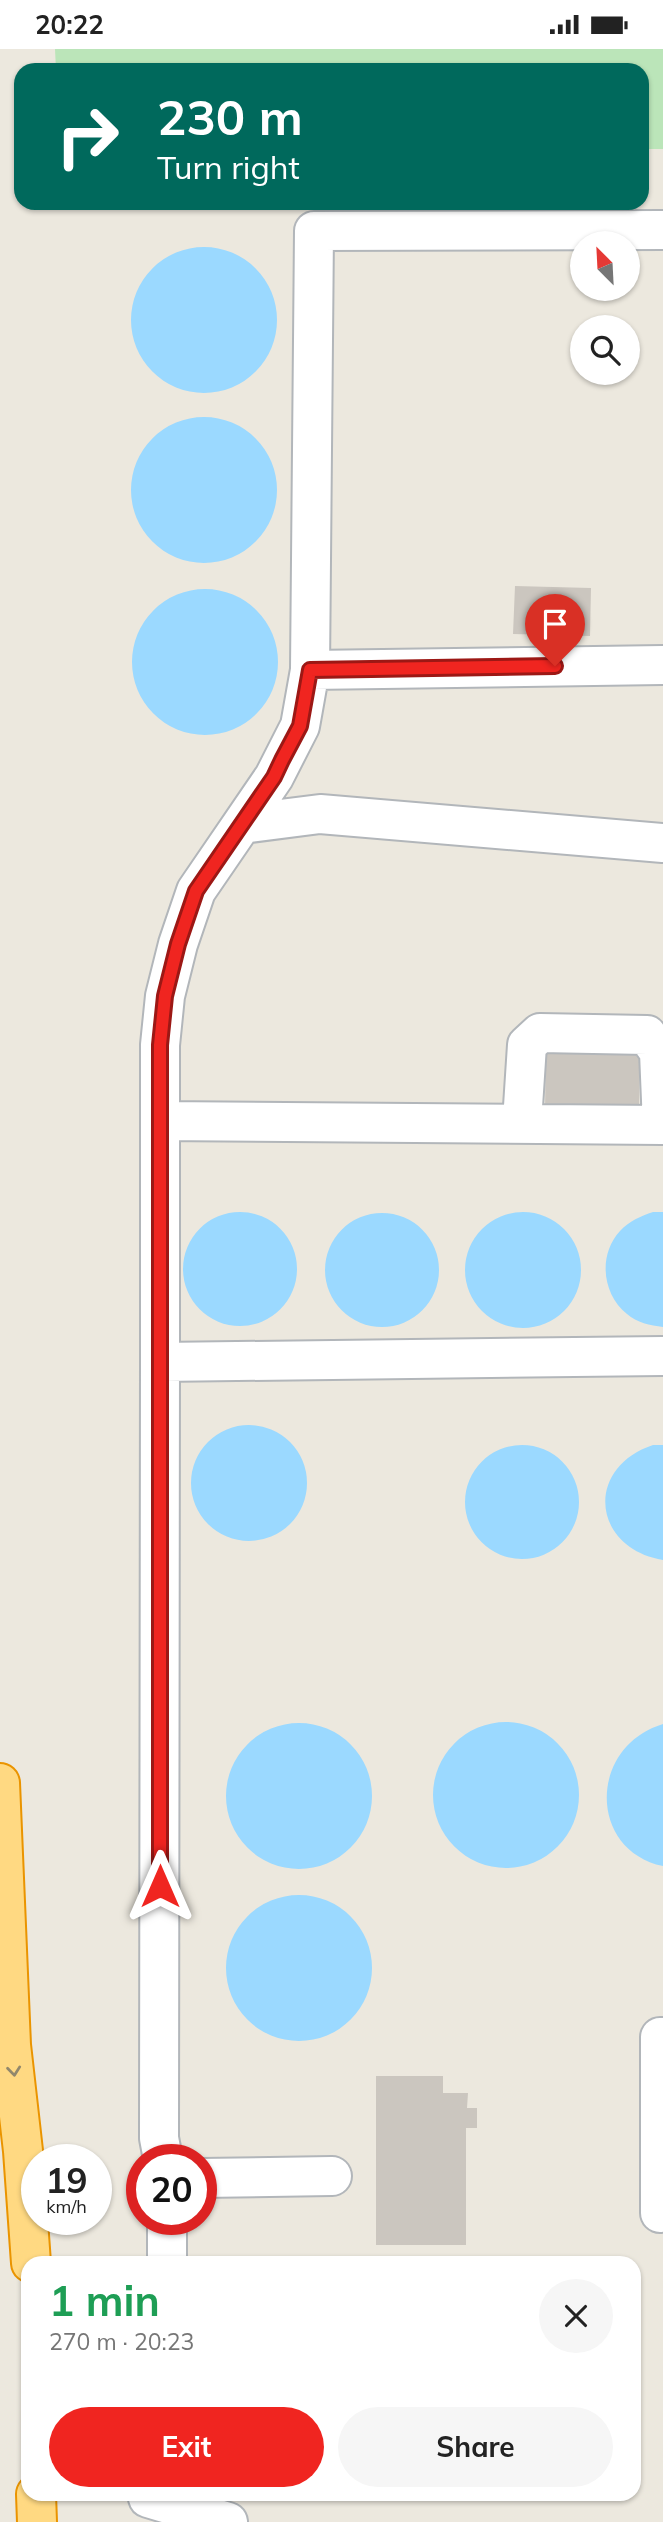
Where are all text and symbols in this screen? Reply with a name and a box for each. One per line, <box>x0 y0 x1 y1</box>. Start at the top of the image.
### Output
text: 20:22 <box>35 8 104 41</box>
text: 230 m <box>157 86 303 147</box>
icon: right <box>42 91 133 182</box>
text: Turn right <box>157 147 300 187</box>
north arrow <box>570 231 640 301</box>
map controls <box>570 231 640 385</box>
button: search <box>570 315 640 385</box>
pin <box>525 594 585 666</box>
icon: arrive <box>536 605 574 643</box>
position arrow <box>123 1849 197 1923</box>
one-way arrow <box>6 2066 21 2077</box>
speed limit sign: 20 <box>126 2144 217 2235</box>
text: 19 <box>45 2158 88 2202</box>
text: km/h <box>46 2195 87 2218</box>
text: 1 min <box>49 2274 160 2327</box>
button: close <box>539 2279 613 2353</box>
text: 270 m · 20:23 <box>49 2327 194 2356</box>
button: Exit <box>49 2407 324 2487</box>
button: Share <box>338 2407 613 2487</box>

